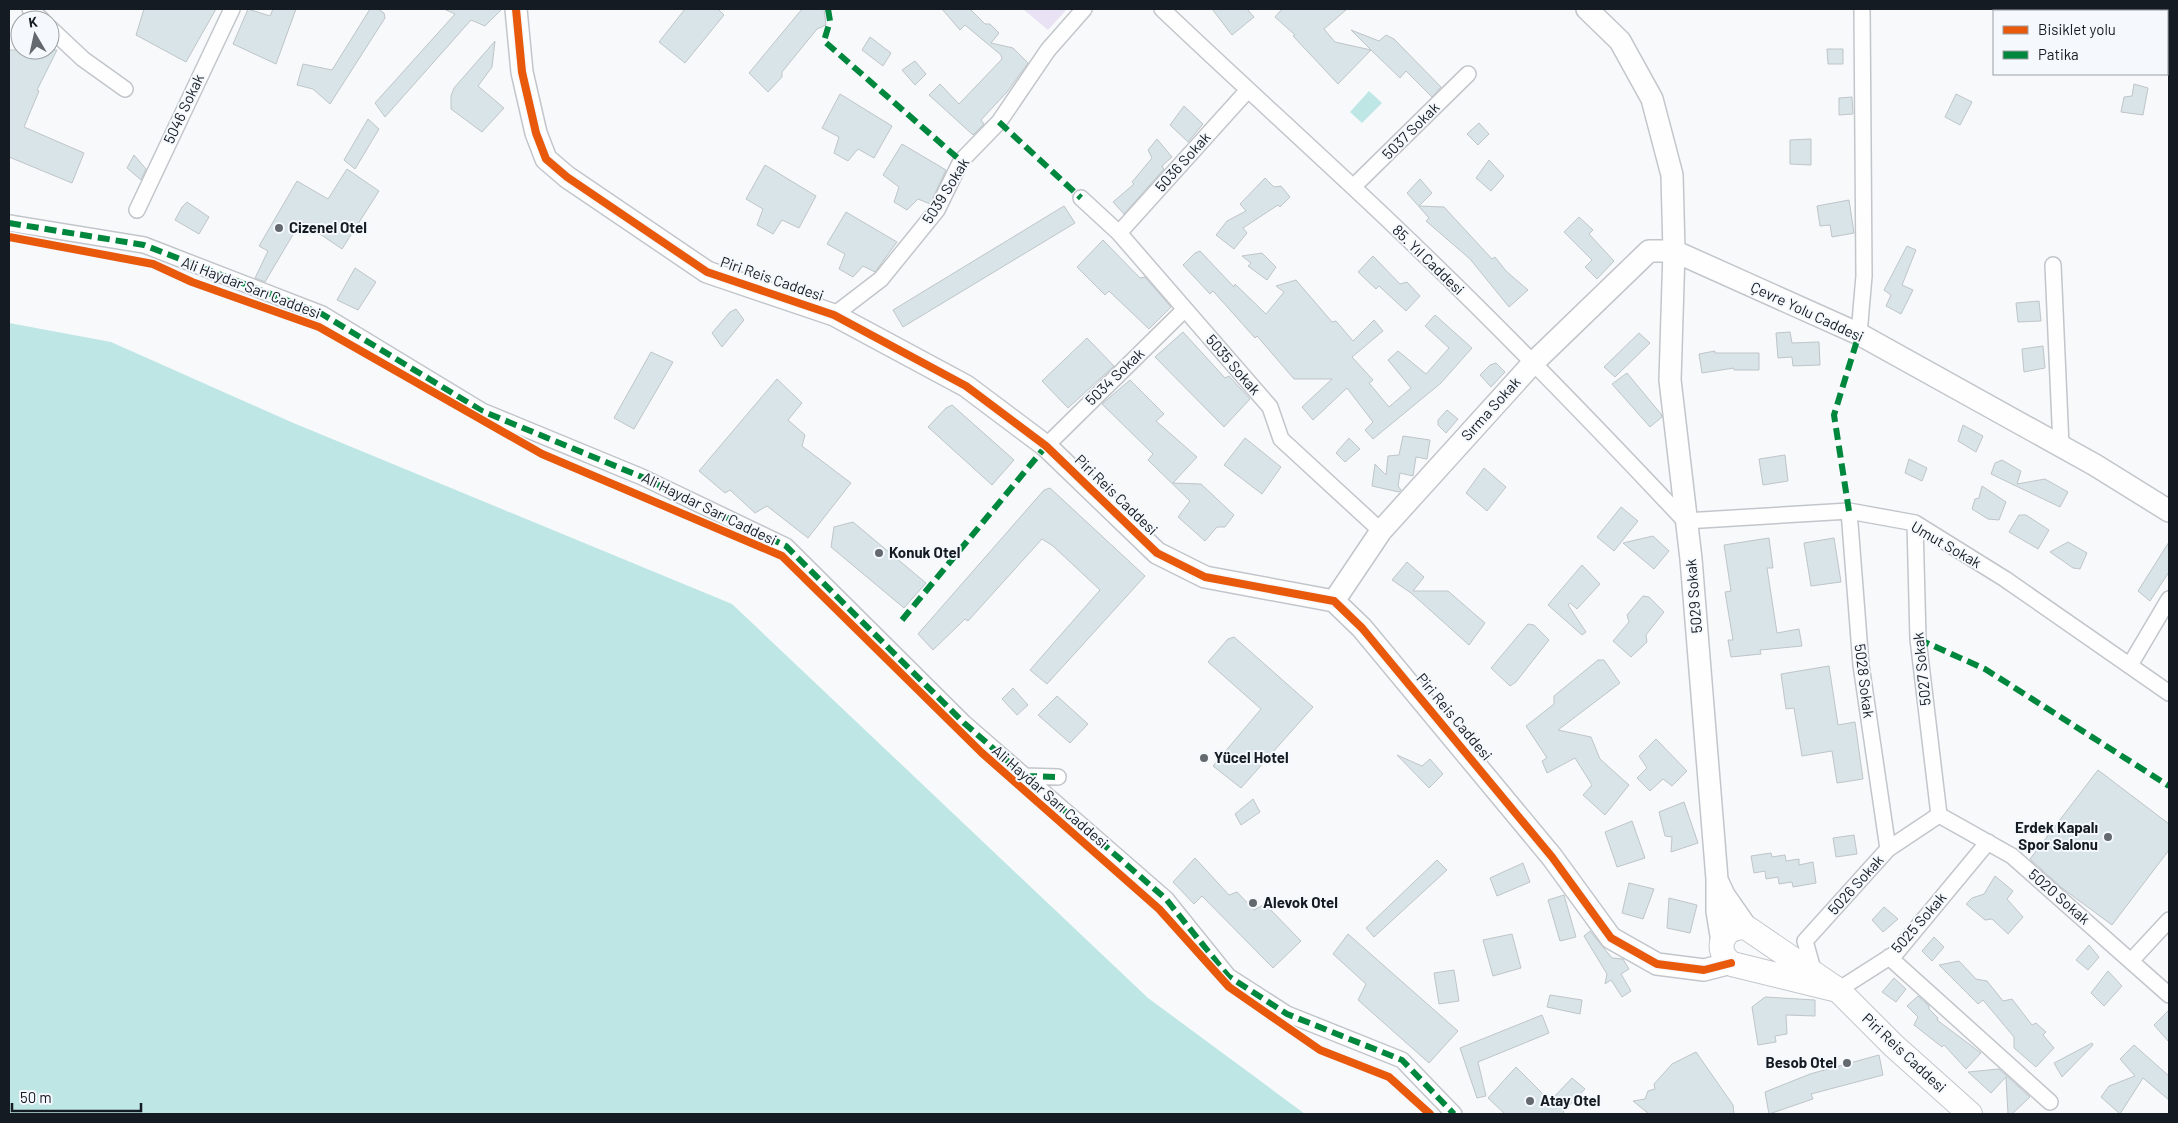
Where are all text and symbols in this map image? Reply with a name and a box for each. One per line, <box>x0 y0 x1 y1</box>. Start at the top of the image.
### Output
north arrow <box>10 10 60 60</box>
legend <box>1993 10 2168 75</box>
text: K <box>27 13 39 31</box>
text: Bisiklet yolu <box>2038 20 2116 38</box>
text: Patika <box>2038 45 2079 63</box>
street label: 5046 Sokak <box>159 70 207 146</box>
street label: 5037 Sokak <box>1378 98 1443 163</box>
street label: 5036 Sokak <box>1151 127 1214 195</box>
street label: 5039 Sokak <box>918 154 973 227</box>
place label: Cizenel Otel <box>289 218 367 236</box>
street label: 85. Yıl Caddesi <box>1389 221 1468 298</box>
marker: Cizenel Otel <box>273 222 285 234</box>
street label: Ali Haydar Sarı Caddesi <box>179 252 324 322</box>
street label: Piri Reis Caddesi <box>718 252 826 304</box>
street label: Çevre Yolu Caddesi <box>1748 277 1867 345</box>
street label: 5035 Sokak <box>1203 330 1265 399</box>
street label: 5034 Sokak <box>1081 344 1148 409</box>
street label: Sırma Sokak <box>1457 372 1524 444</box>
street label: Piri Reis Caddesi <box>1072 450 1162 538</box>
street label: Ali Haydar Sarı Caddesi <box>639 468 780 549</box>
street label: Umut Sokak <box>1908 517 1985 572</box>
place label: Konuk Otel <box>889 543 960 561</box>
marker: Konuk Otel <box>873 547 885 559</box>
street label: 5029 Sokak <box>1681 558 1705 634</box>
street label: 5027 Sokak <box>1908 631 1934 707</box>
street label: 5028 Sokak <box>1852 643 1879 719</box>
street label: Piri Reis Caddesi <box>1413 669 1496 764</box>
street label: Ali Haydar Sarı Caddesi <box>989 741 1112 851</box>
place label: Yücel Hotel <box>1214 748 1289 766</box>
marker: Yücel Hotel <box>1198 752 1210 764</box>
place label: Erdek Kapalı Spor Salonu <box>2015 818 2098 853</box>
marker: Erdek Kapalı Spor Salonu <box>2102 831 2114 843</box>
street label: 5026 Sokak <box>1824 850 1887 918</box>
street label: 5020 Sokak <box>2025 865 2094 928</box>
street label: 5025 Sokak <box>1887 888 1950 956</box>
place label: Alevok Otel <box>1263 893 1338 911</box>
marker: Alevok Otel <box>1247 897 1259 909</box>
street label: Piri Reis Caddesi <box>1859 1009 1950 1096</box>
place label: Besob Otel <box>1765 1053 1837 1071</box>
marker: Besob Otel <box>1841 1057 1853 1069</box>
scale bar <box>12 1080 141 1112</box>
text: 50 m <box>20 1088 52 1106</box>
place label: Atay Otel <box>1540 1091 1600 1109</box>
marker: Atay Otel <box>1524 1095 1536 1107</box>

